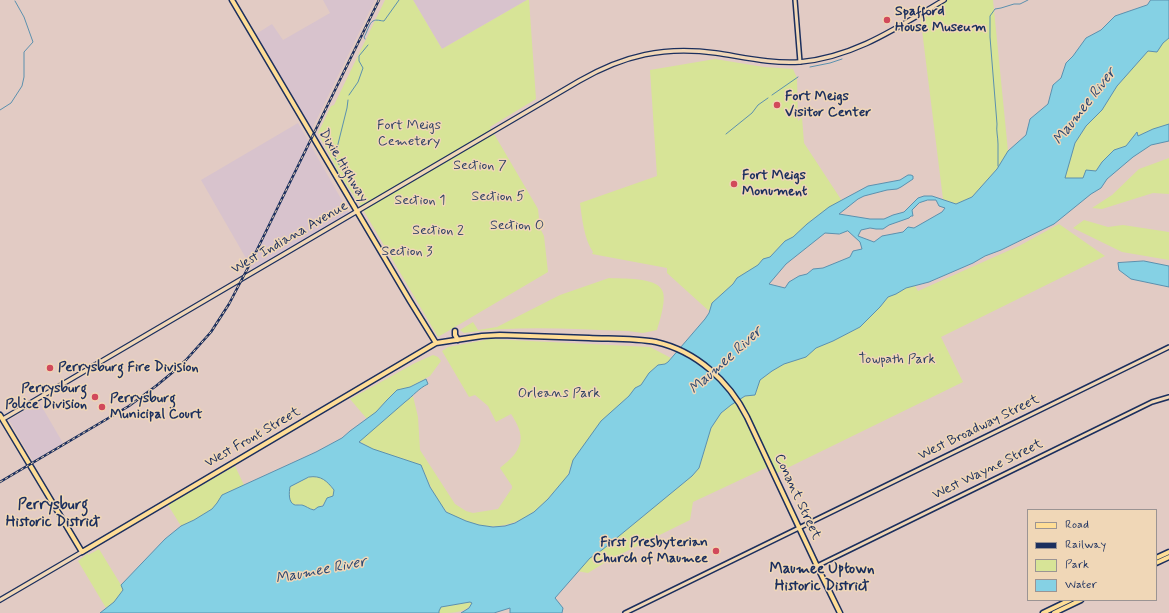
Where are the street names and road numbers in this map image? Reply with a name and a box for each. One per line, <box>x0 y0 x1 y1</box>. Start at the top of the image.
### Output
street label: Dixie Highway <box>315 126 371 206</box>
street label: West Indiana Avenue <box>229 198 351 278</box>
street label: West Broadway Street <box>916 391 1042 465</box>
street label: West Front Street <box>202 404 304 472</box>
street label: West Wayne Street <box>930 436 1046 504</box>
street label: Conant Street <box>770 451 824 543</box>

